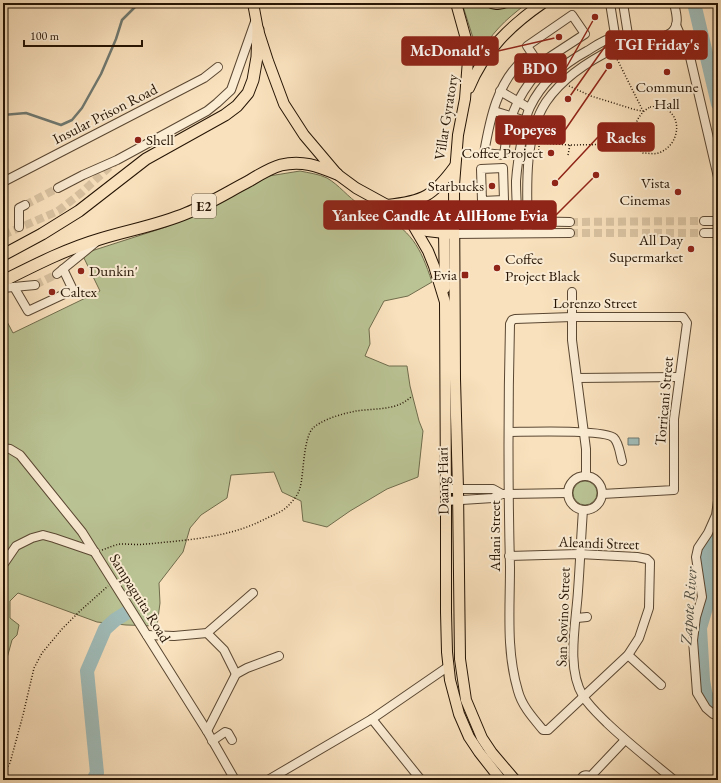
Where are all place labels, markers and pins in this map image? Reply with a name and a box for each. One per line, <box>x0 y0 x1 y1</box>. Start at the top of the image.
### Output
callout: TGI Friday's <box>606 31 707 59</box>
callout: McDonald's <box>402 37 498 65</box>
callout: BDO <box>515 54 566 82</box>
marker: Commune Hall <box>662 67 672 77</box>
place label: Commune Hall <box>635 77 699 113</box>
callout: Popeyes <box>496 116 565 144</box>
callout: Racks <box>598 123 654 151</box>
place label: Shell <box>146 130 174 149</box>
marker: Shell <box>133 135 143 145</box>
place label: Coffee Project <box>462 143 543 162</box>
marker: Coffee Project <box>546 148 556 158</box>
place label: Vista Cinemas <box>619 173 670 209</box>
place label: Starbucks <box>428 176 484 195</box>
marker: Starbucks <box>487 181 497 191</box>
marker: Vista Cinemas <box>673 187 683 197</box>
callout: Yankee Candle At AllHome Evia <box>324 201 556 229</box>
place label: All Day Supermarket <box>609 230 683 266</box>
marker: All Day Supermarket <box>686 244 696 254</box>
place label: Coffee Project Black <box>505 249 581 285</box>
place label: Dunkin' <box>89 261 138 280</box>
marker: Coffee Project Black <box>492 263 502 273</box>
place label: Evia <box>433 265 457 284</box>
marker: Dunkin' <box>76 266 86 276</box>
marker: Evia <box>460 270 470 280</box>
place label: Caltex <box>60 282 98 301</box>
marker: Caltex <box>47 287 57 297</box>

